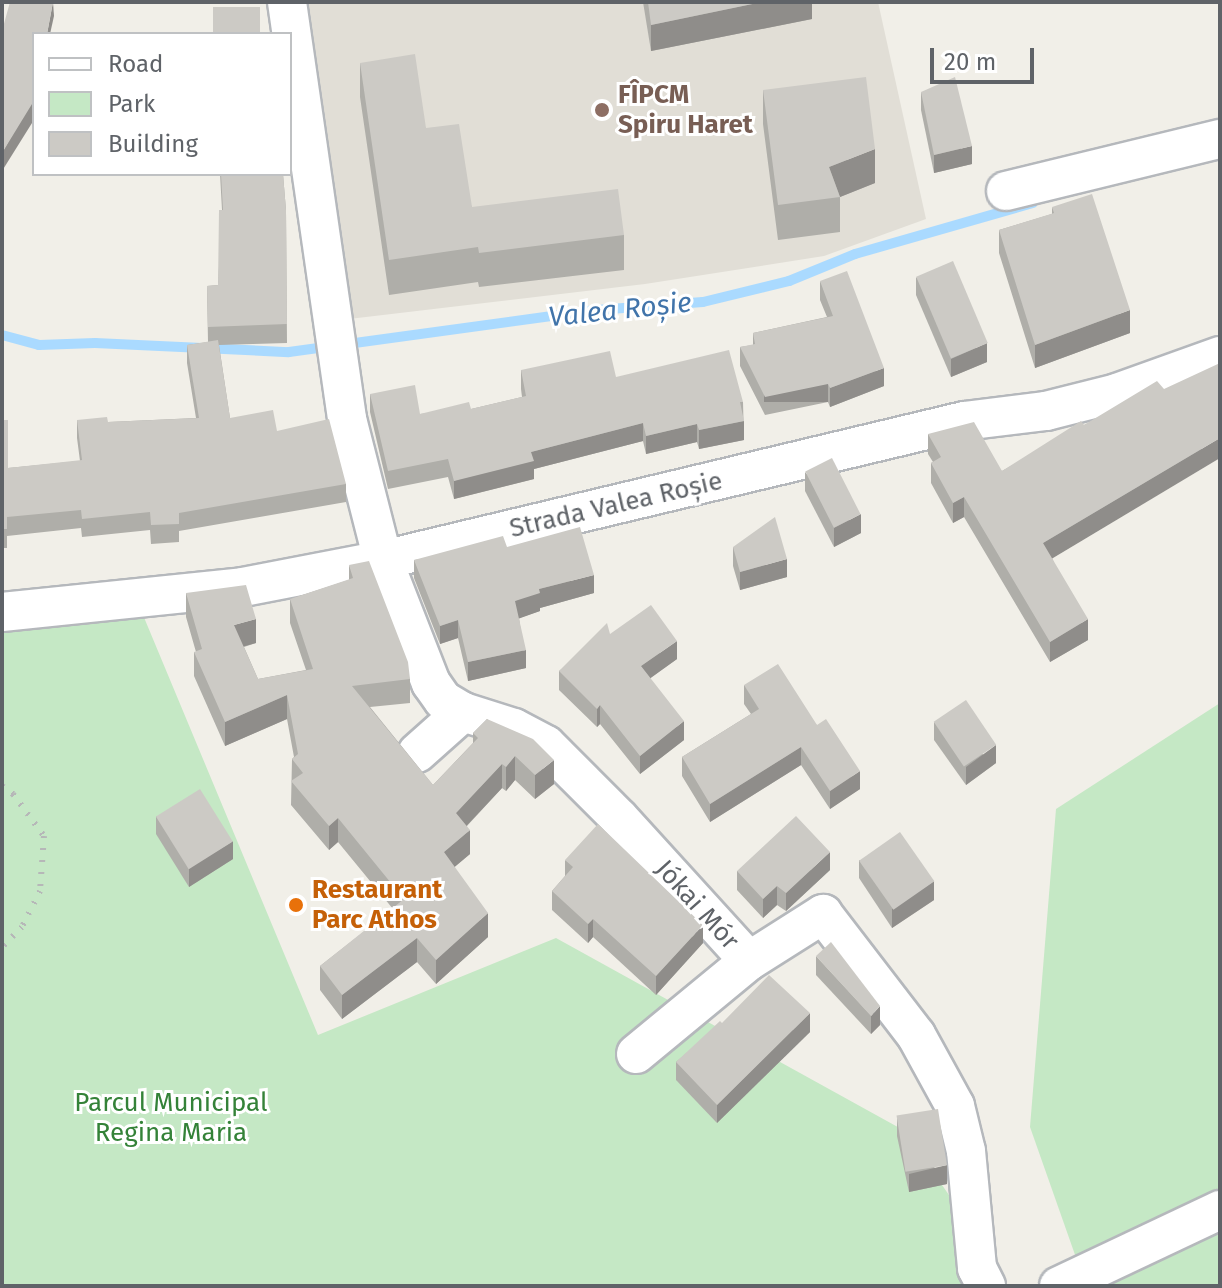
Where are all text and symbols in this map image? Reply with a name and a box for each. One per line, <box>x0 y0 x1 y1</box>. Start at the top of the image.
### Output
legend <box>32 32 292 176</box>
scale bar <box>934 32 1038 82</box>
text: 20 m <box>944 48 996 76</box>
text: Road <box>108 50 163 78</box>
place label: FÎPCM Spiru Haret <box>618 79 753 140</box>
text: Park <box>108 90 155 118</box>
marker: FÎPCM Spiru Haret <box>593 101 611 119</box>
text: Building <box>108 130 198 158</box>
water label: Valea Roșie <box>547 286 693 334</box>
street label: Strada Valea Roșie <box>507 465 725 545</box>
street label: Jókai Mór <box>649 854 745 956</box>
place label: Restaurant Parc Athos <box>312 874 442 936</box>
marker: Restaurant Parc Athos <box>287 896 305 914</box>
park label: Parcul Municipal Regina Maria <box>74 1087 268 1148</box>

